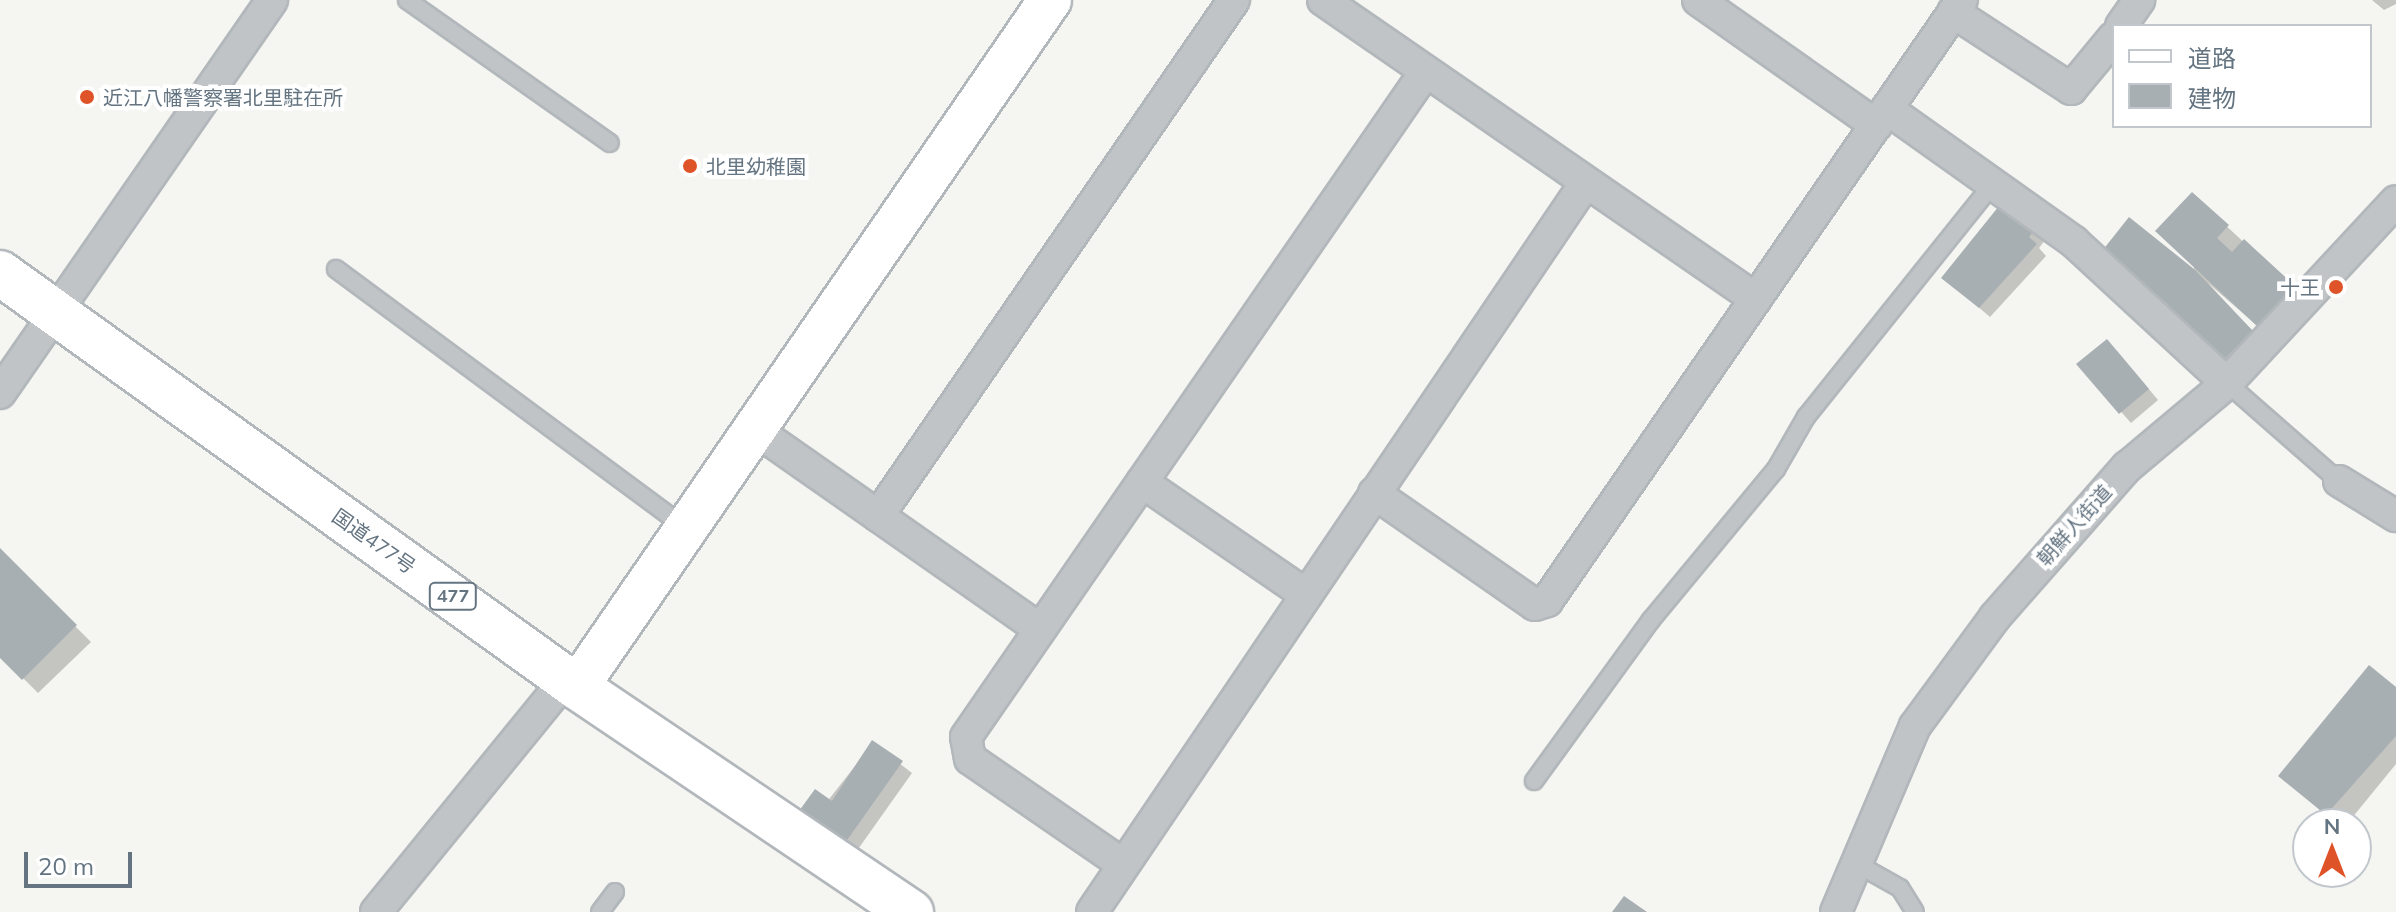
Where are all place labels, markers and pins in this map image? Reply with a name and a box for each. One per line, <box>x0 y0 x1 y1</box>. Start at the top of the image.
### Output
place label: 近江八幡警察署北里駐在所 <box>103 85 343 109</box>
marker: 近江八幡警察署北里駐在所 <box>78 88 96 106</box>
place label: 北里幼稚園 <box>706 154 806 178</box>
marker: 北里幼稚園 <box>681 157 699 175</box>
place label: 十王 <box>2280 275 2320 299</box>
marker: 十王 <box>2327 278 2345 296</box>

